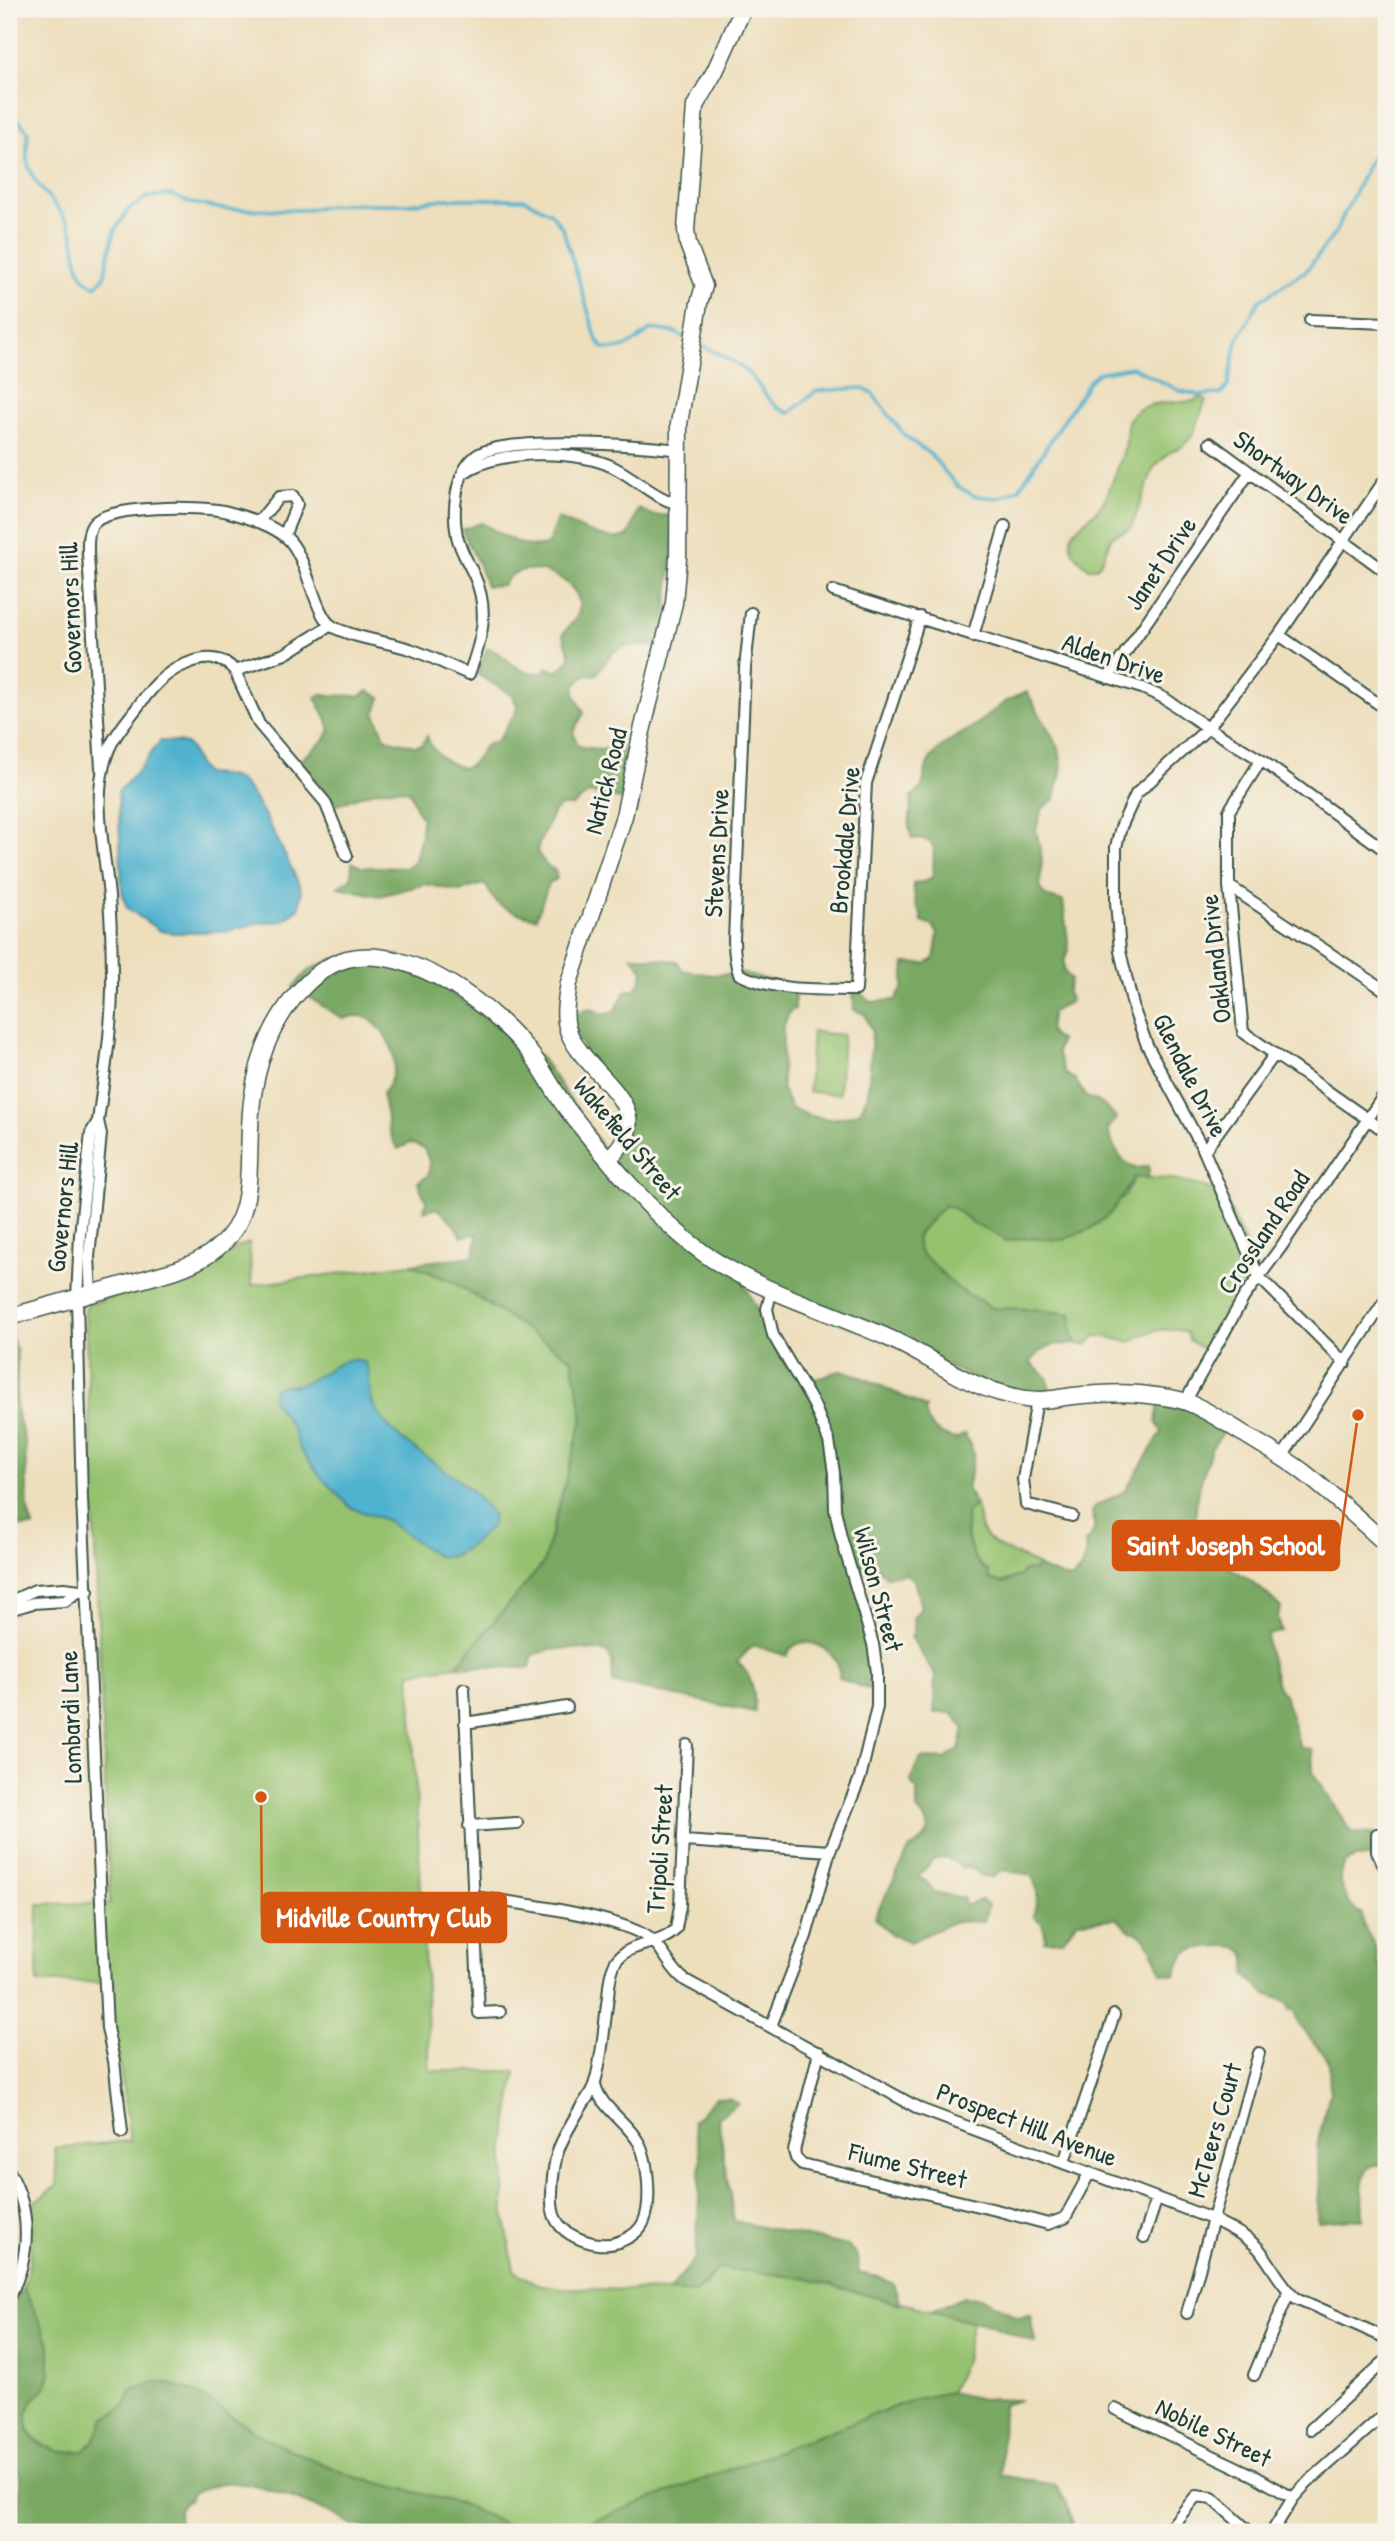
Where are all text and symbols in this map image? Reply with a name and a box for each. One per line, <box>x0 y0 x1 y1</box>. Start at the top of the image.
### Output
street label: Shortway Drive <box>1227 422 1361 532</box>
street label: Janet Drive <box>1116 509 1204 617</box>
street label: Governors Hill <box>50 541 90 674</box>
street label: Alden Drive <box>1058 624 1170 692</box>
street label: Natick Road <box>575 724 635 838</box>
street label: Brookdale Drive <box>820 765 868 915</box>
street label: Stevens Drive <box>695 788 737 918</box>
street label: Oakland Drive <box>1191 893 1239 1025</box>
street label: Glendale Drive <box>1145 1007 1237 1143</box>
street label: Wakefield Street <box>566 1069 691 1208</box>
street label: Governors Hill <box>38 1139 86 1274</box>
street label: Crossland Road <box>1209 1163 1317 1301</box>
callout: Saint Joseph School <box>1113 1521 1339 1570</box>
street label: Wilson Street <box>846 1523 913 1656</box>
text: Saint Joseph School <box>1127 1526 1326 1565</box>
street label: Lombardi Lane <box>50 1650 90 1784</box>
street label: Tripoli Street <box>637 1782 681 1914</box>
callout: Midville Country Club <box>262 1893 506 1942</box>
text: Midville Country Club <box>276 1898 492 1937</box>
street label: McTeers Court <box>1178 2058 1250 2201</box>
street label: Prospect Hill Avenue <box>932 2074 1122 2174</box>
street label: Fiume Street <box>844 2133 972 2197</box>
street label: Nobile Street <box>1150 2389 1279 2476</box>

